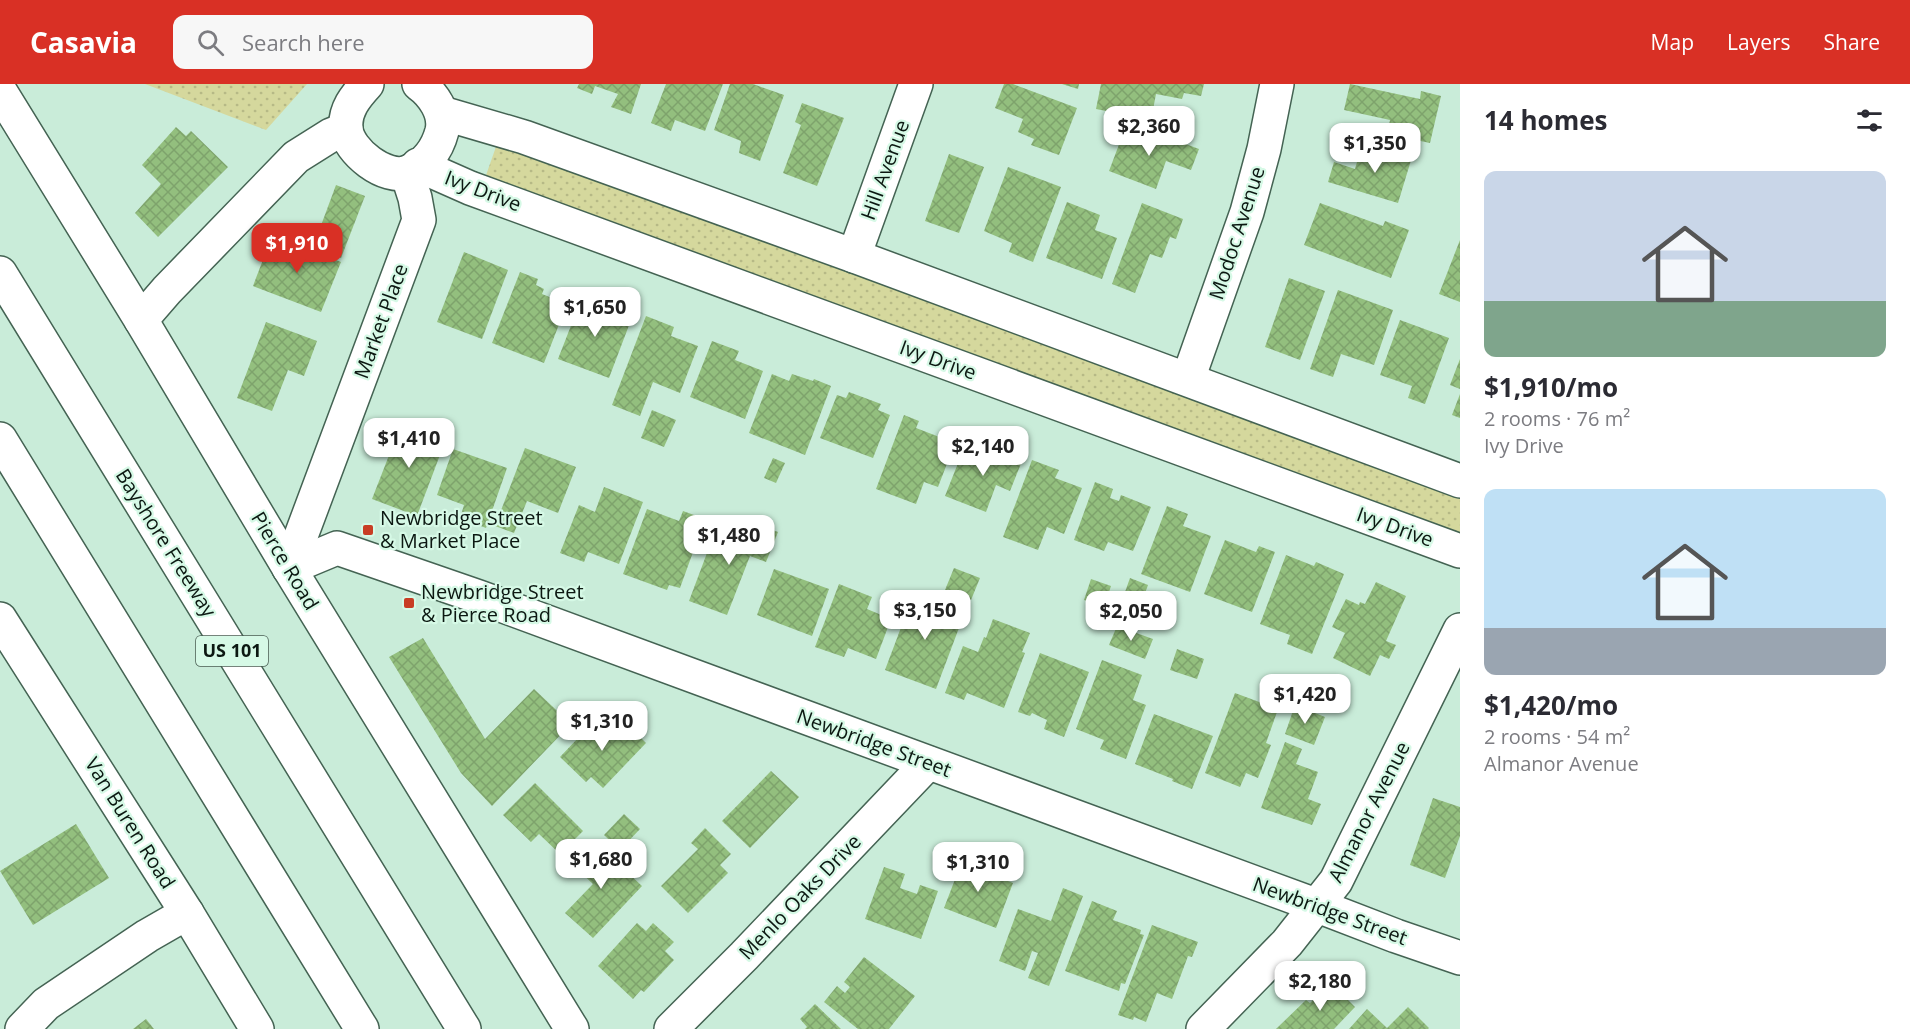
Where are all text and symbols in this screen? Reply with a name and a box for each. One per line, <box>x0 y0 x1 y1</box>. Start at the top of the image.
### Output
search box <box>173 15 593 69</box>
text: Casavia <box>30 23 137 61</box>
icon: search <box>194 26 227 59</box>
text: Search here <box>242 27 365 57</box>
text: Map <box>1651 28 1694 56</box>
text: Layers <box>1727 28 1791 56</box>
text: Share <box>1824 28 1880 56</box>
text: 14 homes <box>1484 102 1608 138</box>
icon: filters <box>1853 104 1886 137</box>
pin: $2,360 <box>1100 106 1198 157</box>
text: $2,360 <box>1118 112 1180 139</box>
street label: Hill Avenue <box>854 116 915 224</box>
pin: $1,350 <box>1326 123 1424 174</box>
text: $1,350 <box>1344 129 1406 156</box>
street label: Modoc Avenue <box>1202 163 1271 303</box>
street label: Ivy Drive <box>441 164 525 217</box>
icon: home <box>1631 210 1739 318</box>
pin: $1,910 <box>248 223 346 274</box>
text: $1,910 <box>266 229 328 256</box>
street label: Market Place <box>347 260 414 382</box>
pin: $1,650 <box>546 287 644 338</box>
text: $1,650 <box>564 293 626 320</box>
street label: Ivy Drive <box>896 333 980 386</box>
text: $1,910/mo <box>1484 369 1618 405</box>
text: 2 rooms · 76 m² <box>1484 405 1630 432</box>
pin: $1,410 <box>360 418 458 469</box>
text: $1,410 <box>378 424 440 451</box>
pin: $2,140 <box>934 426 1032 477</box>
text: $2,140 <box>952 432 1014 459</box>
text: Ivy Drive <box>1484 432 1564 459</box>
street label: Bayshore Freeway <box>110 463 223 623</box>
street label: Ivy Drive <box>1353 500 1437 553</box>
place label: Newbridge Street & Market Place <box>380 504 543 554</box>
street label: Pierce Road <box>245 507 325 615</box>
pin: $1,480 <box>680 515 778 566</box>
text: $1,480 <box>698 521 760 548</box>
marker: Newbridge Street & Market Place <box>361 523 375 537</box>
icon: home <box>1631 528 1739 636</box>
place label: Newbridge Street & Pierce Road <box>421 578 584 628</box>
pin: $3,150 <box>876 590 974 641</box>
pin: $2,050 <box>1082 591 1180 642</box>
marker: Newbridge Street & Pierce Road <box>402 596 416 610</box>
text: $3,150 <box>894 596 956 623</box>
text: $2,050 <box>1100 597 1162 624</box>
road number: US 101 <box>196 636 268 666</box>
pin: $1,420 <box>1256 674 1354 725</box>
text: $1,420 <box>1274 680 1336 707</box>
text: $1,420/mo <box>1484 687 1618 723</box>
pin: $1,310 <box>553 701 651 752</box>
street label: Newbridge Street <box>793 702 955 783</box>
text: $1,310 <box>571 707 633 734</box>
text: 2 rooms · 54 m² <box>1484 723 1630 750</box>
street label: Almanor Avenue <box>1321 737 1416 887</box>
text: Almanor Avenue <box>1484 750 1639 777</box>
street label: Van Buren Road <box>79 752 182 894</box>
street label: Menlo Oaks Drive <box>733 828 867 965</box>
pin: $1,680 <box>552 839 650 890</box>
pin: $1,310 <box>929 842 1027 893</box>
text: $1,680 <box>570 845 632 872</box>
text: $1,310 <box>947 848 1009 875</box>
street label: Newbridge Street <box>1249 870 1411 951</box>
pin: $2,180 <box>1271 961 1369 1012</box>
text: $2,180 <box>1289 967 1351 994</box>

